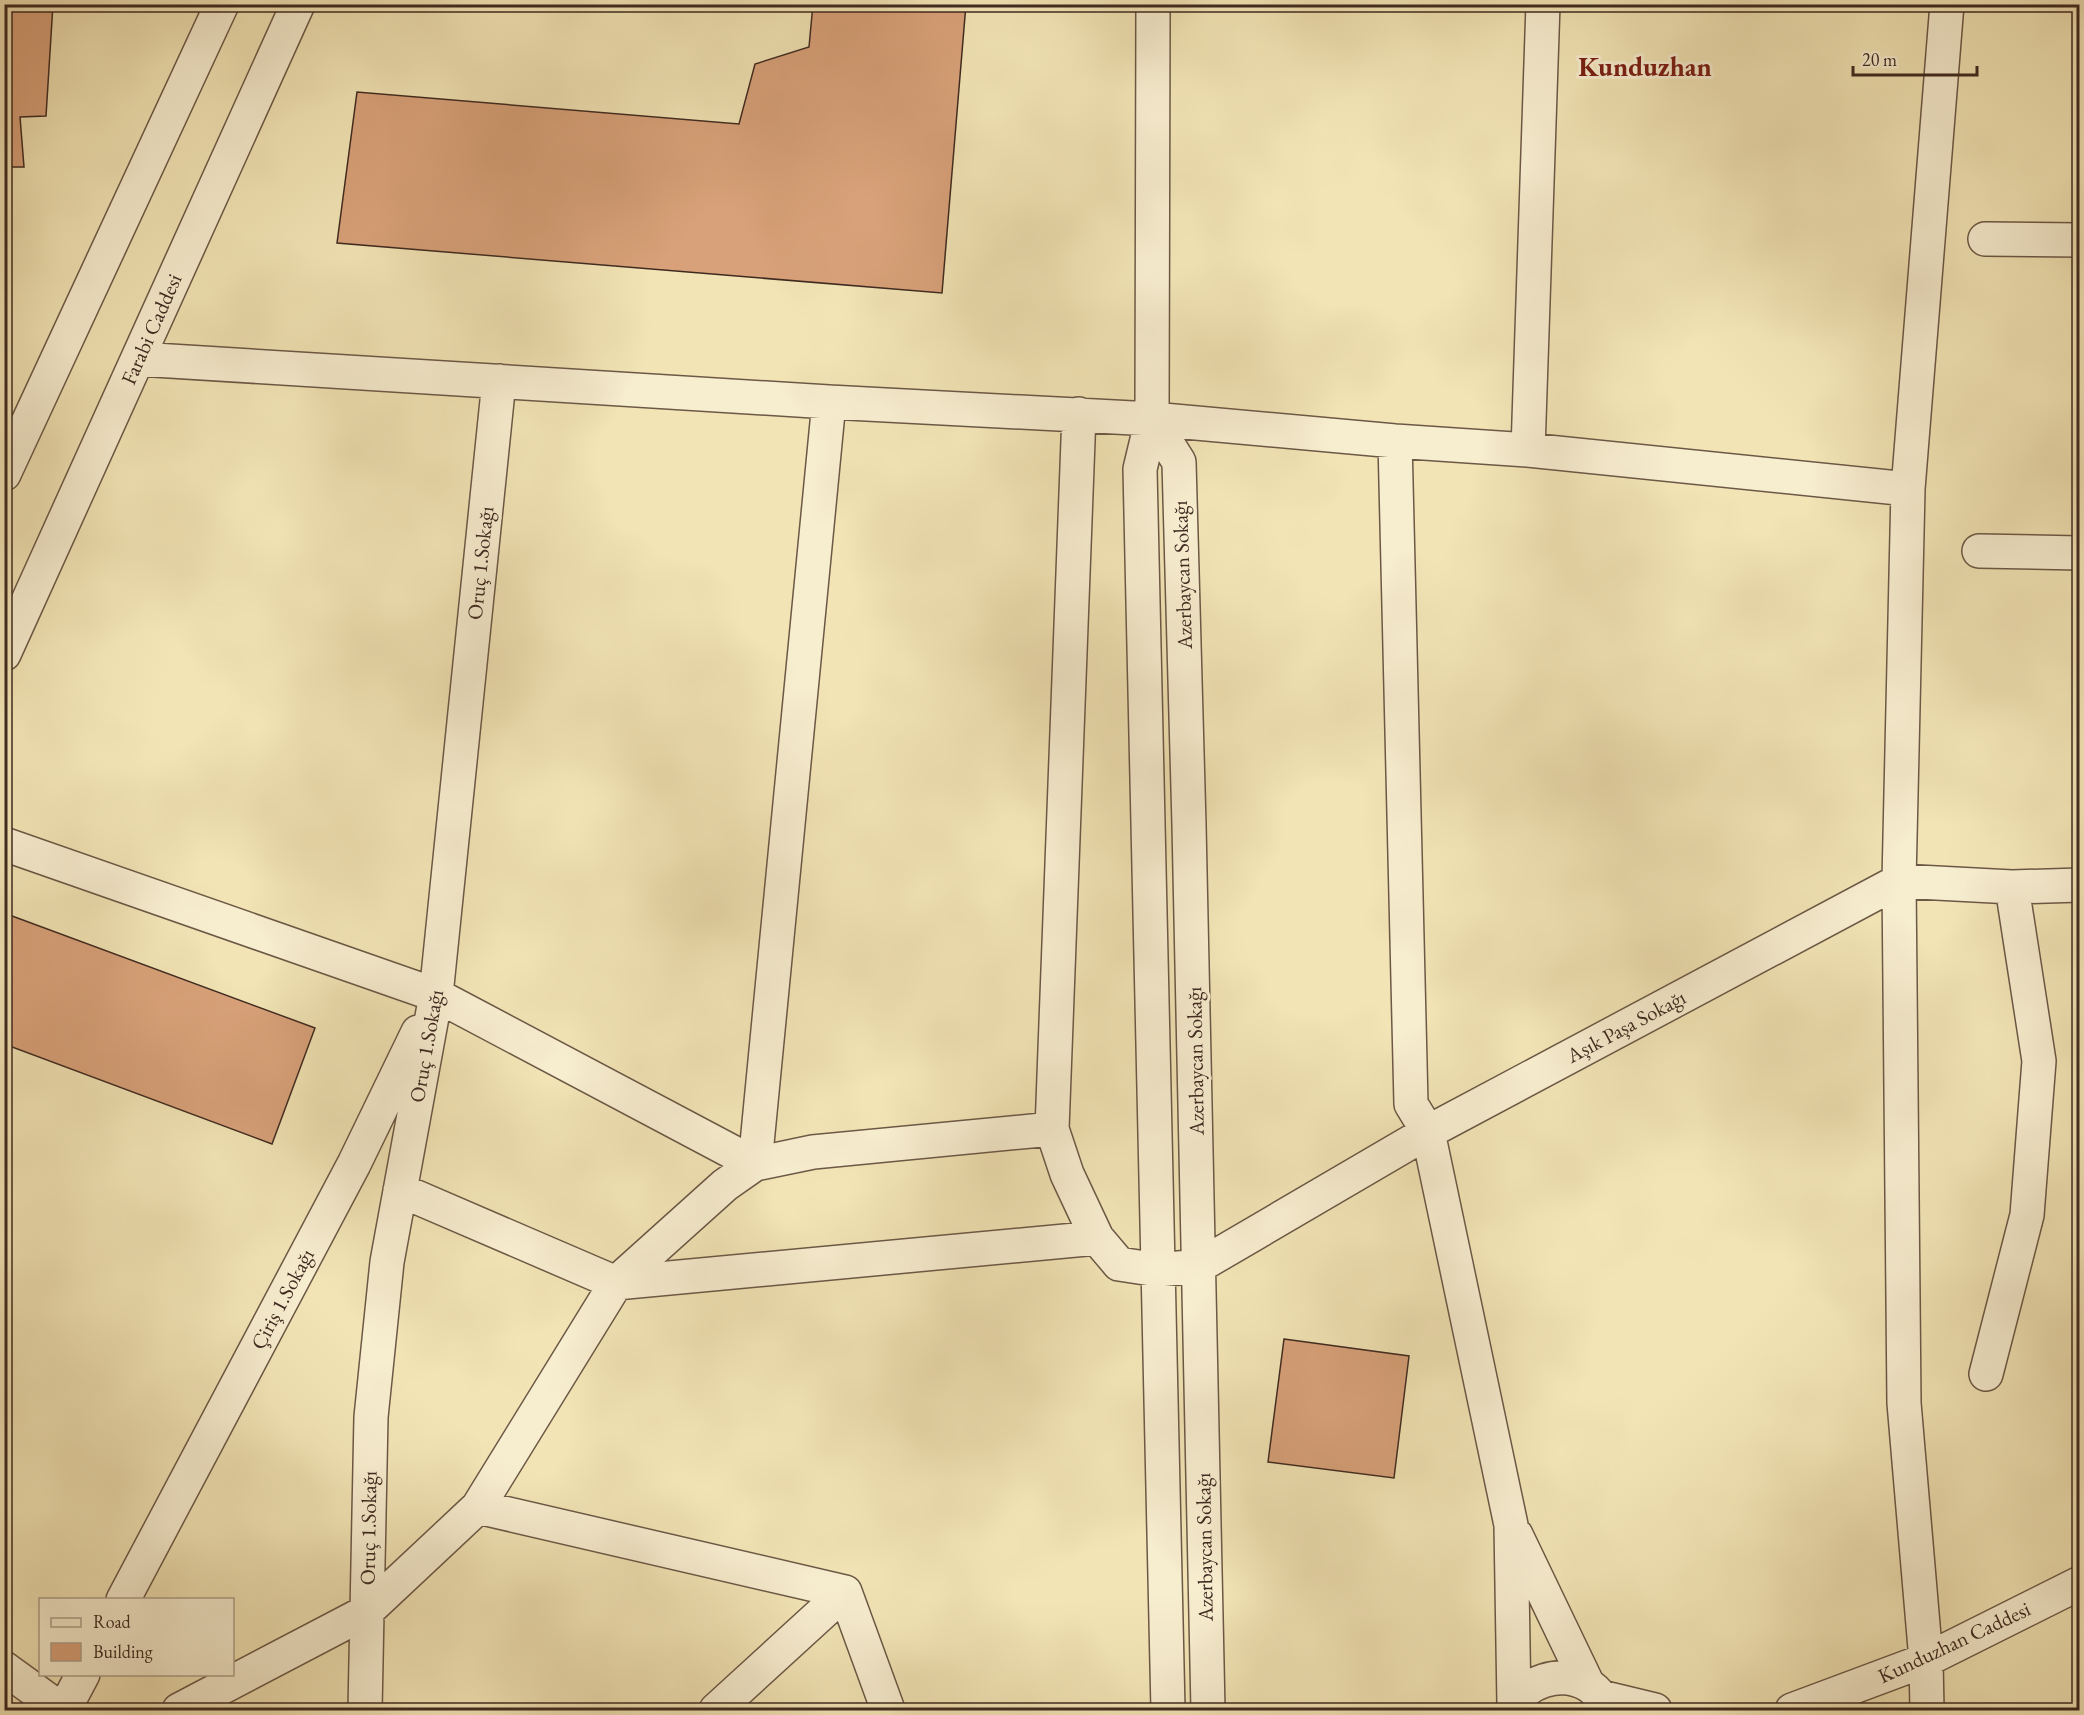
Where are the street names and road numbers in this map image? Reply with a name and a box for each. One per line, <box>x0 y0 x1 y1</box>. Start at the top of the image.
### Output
street label: Farabi Caddesi <box>115 269 187 389</box>
street label: Azerbaycan Sokağı <box>1166 500 1198 651</box>
street label: Oruç 1.Sokağı <box>461 505 499 621</box>
street label: Aşık Paşa Sokağı <box>1561 983 1690 1069</box>
street label: Azerbaycan Sokağı <box>1180 986 1210 1137</box>
street label: Oruç 1.Sokağı <box>403 987 449 1105</box>
street label: Çiriş 1.Sokağı <box>244 1244 320 1354</box>
street label: Oruç 1.Sokağı <box>354 1471 382 1585</box>
street label: Azerbaycan Sokağı <box>1189 1472 1219 1623</box>
street label: Kunduzhan Caddesi <box>1873 1595 2035 1689</box>

